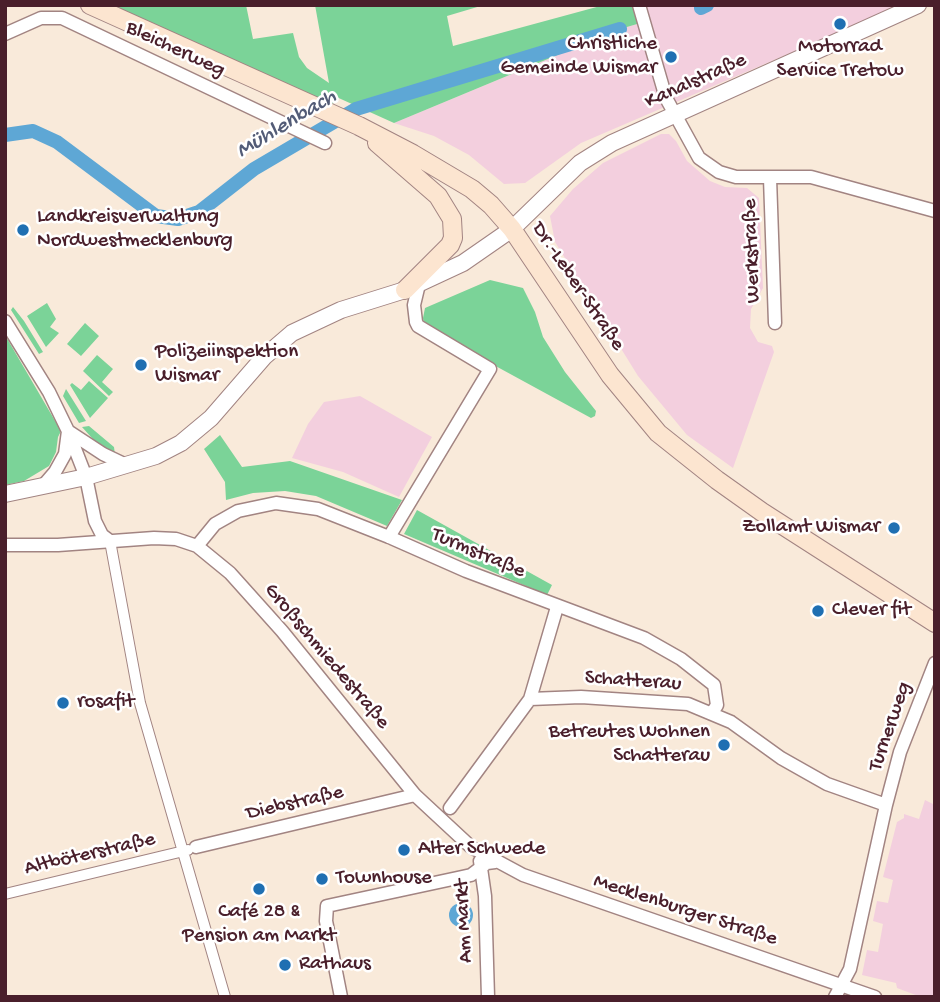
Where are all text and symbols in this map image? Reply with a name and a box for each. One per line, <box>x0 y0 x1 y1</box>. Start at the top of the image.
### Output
street label: Bleicherweg <box>121 16 229 84</box>
marker: Motorrad Service Tretow <box>832 16 848 32</box>
place label: Christliche Gemeinde Wismar <box>500 32 657 82</box>
place label: Motorrad Service Tretow <box>777 35 903 85</box>
street label: Kanalstraße <box>641 48 751 116</box>
marker: Christliche Gemeinde Wismar <box>663 49 679 65</box>
water label: Mühlenbach <box>232 84 342 166</box>
street label: Werkstraße <box>739 198 767 304</box>
place label: Landkreisverwaltung Nordwestmecklenburg <box>37 205 233 255</box>
street label: Dr.-Leber-Straße <box>525 218 629 356</box>
marker: Landkreisverwaltung Nordwestmecklenburg <box>15 222 31 238</box>
place label: Polizeiinspektion Wismar <box>155 340 298 390</box>
marker: Polizeiinspektion Wismar <box>133 357 149 373</box>
place label: Zollamt Wismar <box>742 515 880 541</box>
marker: Zollamt Wismar <box>886 520 902 536</box>
street label: Turmstraße <box>427 523 529 585</box>
street label: Großschmiedestraße <box>258 579 394 735</box>
place label: Clever fit <box>832 598 911 624</box>
marker: Clever fit <box>810 603 826 619</box>
street label: Schatterau <box>584 666 682 698</box>
street label: Turnerweg <box>864 679 918 775</box>
place label: rosafit <box>77 690 134 716</box>
marker: rosafit <box>55 695 71 711</box>
place label: Betreutes Wohnen Schatterau <box>549 720 710 770</box>
marker: Betreutes Wohnen Schatterau <box>716 737 732 753</box>
street label: Diebstraße <box>244 781 346 827</box>
street label: Altböterstraße <box>22 828 158 882</box>
place label: Alter Schwede <box>418 837 545 863</box>
marker: Alter Schwede <box>396 842 412 858</box>
place label: Townhouse <box>336 866 432 892</box>
street label: Mecklenburger Straße <box>590 869 780 953</box>
marker: Townhouse <box>314 871 330 887</box>
street label: Am Markt <box>450 878 480 964</box>
marker: Café 28 & Pension am Markt <box>251 881 267 897</box>
place label: Café 28 & Pension am Markt <box>182 900 336 950</box>
place label: Rathaus <box>299 952 371 978</box>
marker: Rathaus <box>277 957 293 973</box>

